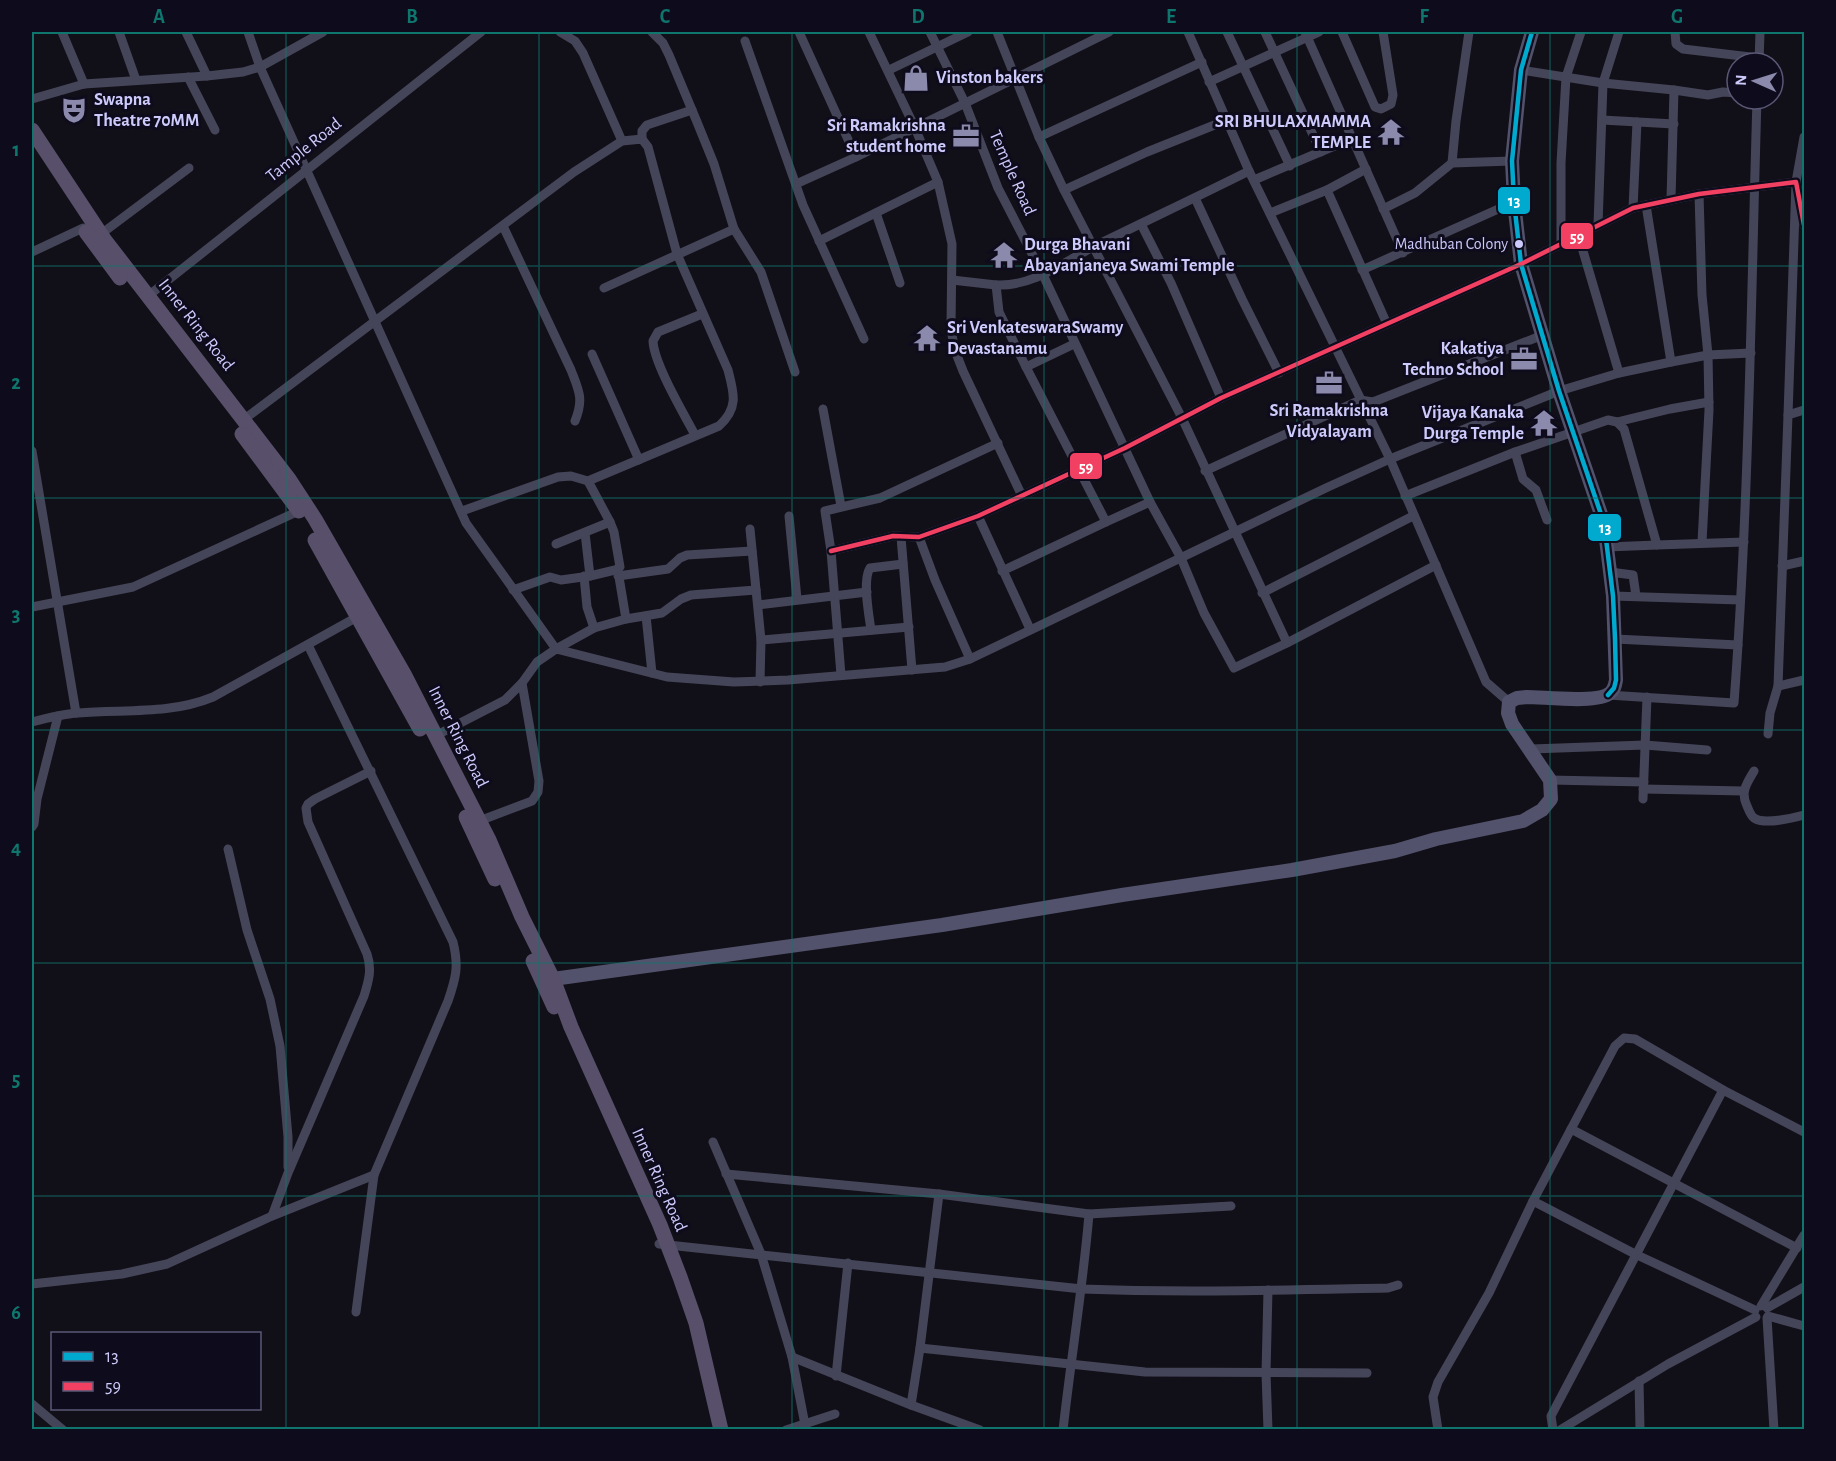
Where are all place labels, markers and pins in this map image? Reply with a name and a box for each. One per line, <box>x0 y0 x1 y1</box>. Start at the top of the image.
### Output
shop icon: Vinston bakers <box>901 63 931 93</box>
place label: Vinston bakers <box>936 69 1043 87</box>
place label: Swapna Theatre 70MM <box>94 91 199 130</box>
theatre icon: Swapna Theatre 70MM <box>59 95 89 125</box>
place label: SRI BHULAXMAMMA TEMPLE <box>1215 113 1371 152</box>
place label: Sri Ramakrishna student home <box>827 117 946 156</box>
temple icon: SRI BHULAXMAMMA TEMPLE <box>1376 117 1406 147</box>
office icon: Sri Ramakrishna student home <box>951 121 981 151</box>
place label: Durga Bhavani Abayanjaneya Swami Temple <box>1024 236 1235 275</box>
place label: Madhuban Colony <box>1395 236 1508 253</box>
marker: Madhuban Colony <box>1513 238 1525 250</box>
temple icon: Durga Bhavani Abayanjaneya Swami Temple <box>989 240 1019 270</box>
place label: Sri VenkateswaraSwamy Devastanamu <box>947 319 1124 358</box>
temple icon: Sri VenkateswaraSwamy Devastanamu <box>912 323 942 353</box>
place label: Kakatiya Techno School <box>1402 340 1504 379</box>
office icon: Kakatiya Techno School <box>1509 344 1539 374</box>
office icon: Sri Ramakrishna Vidyalayam <box>1314 368 1344 398</box>
place label: Sri Ramakrishna Vidyalayam <box>1269 402 1389 441</box>
place label: Vijaya Kanaka Durga Temple <box>1422 404 1524 443</box>
temple icon: Vijaya Kanaka Durga Temple <box>1529 408 1559 438</box>

